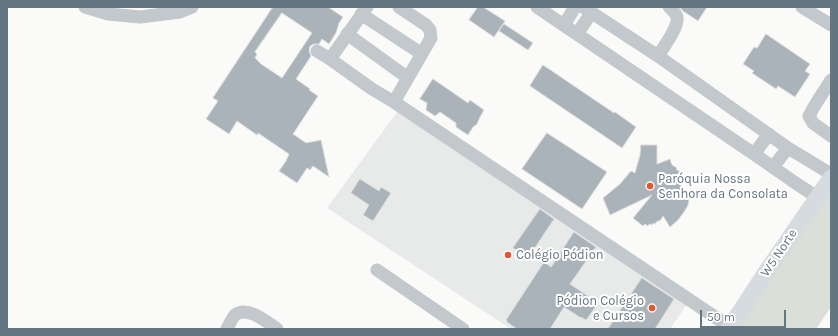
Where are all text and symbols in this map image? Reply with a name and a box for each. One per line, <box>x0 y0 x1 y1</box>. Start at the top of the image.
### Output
place label: Paróquia Nossa Senhora da Consolata <box>658 171 788 202</box>
marker: Paróquia Nossa Senhora da Consolata <box>645 181 655 191</box>
street label: W5 Norte <box>757 226 801 280</box>
place label: Colégio Pódion <box>516 247 604 263</box>
marker: Colégio Pódion <box>503 250 513 260</box>
place label: Pódion Colégio e Cursos <box>556 293 644 324</box>
scale bar <box>702 302 788 328</box>
marker: Pódion Colégio e Cursos <box>647 303 657 313</box>
text: 50 m <box>707 310 735 324</box>

